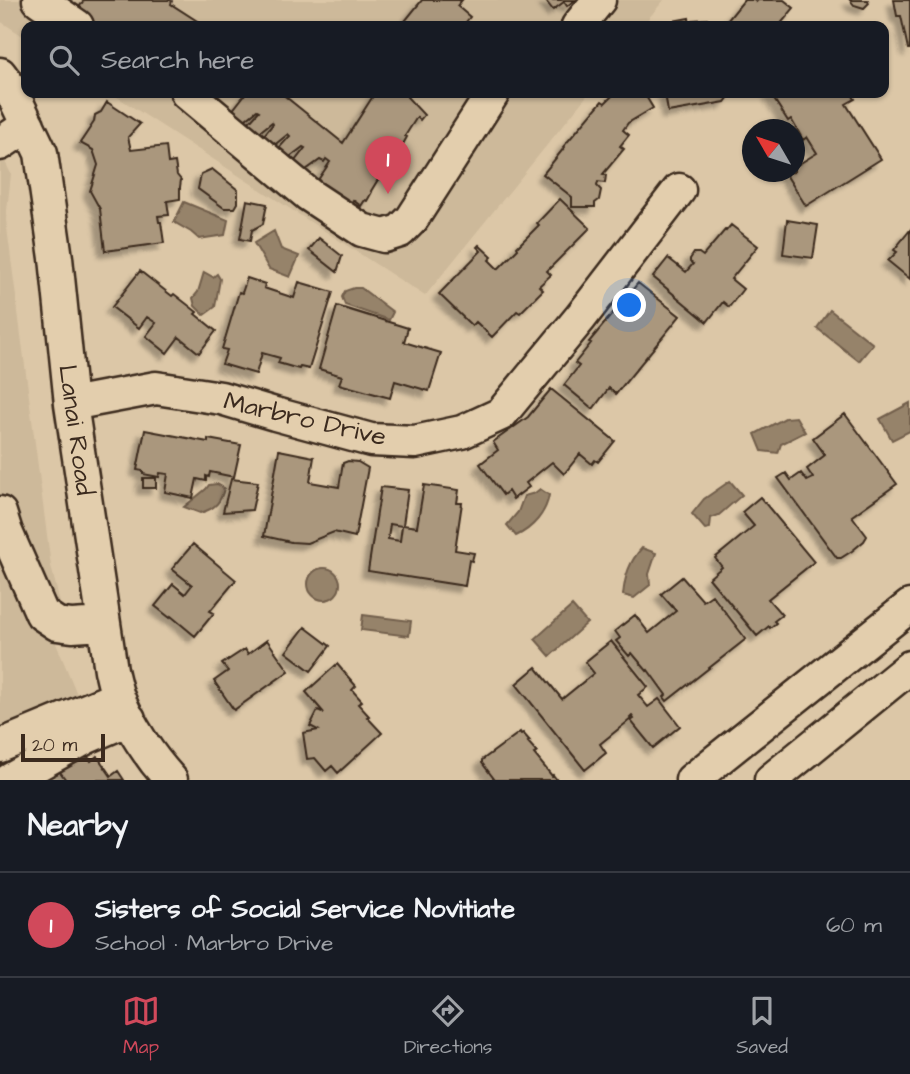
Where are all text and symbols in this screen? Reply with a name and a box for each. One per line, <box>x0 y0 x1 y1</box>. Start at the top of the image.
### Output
search box <box>21 21 889 98</box>
icon: search <box>45 41 83 79</box>
text: Search here <box>101 42 254 78</box>
north arrow <box>742 119 805 182</box>
pin: 1 <box>365 136 411 194</box>
your location <box>612 288 646 322</box>
street label: Lanai Road <box>49 362 103 498</box>
street label: Marbro Drive <box>220 383 390 455</box>
scale bar <box>21 731 105 763</box>
text: 20 m <box>32 732 77 759</box>
text: Nearby <box>28 805 128 847</box>
text: Sisters of Social Service Novitiate <box>95 891 515 927</box>
text: 1 <box>50 909 52 941</box>
text: 60 m <box>826 909 882 941</box>
text: School · Marbro Drive <box>95 927 334 959</box>
tab: Map <box>122 992 160 1061</box>
tab: Directions <box>404 992 492 1061</box>
tab: Saved <box>736 992 788 1061</box>

